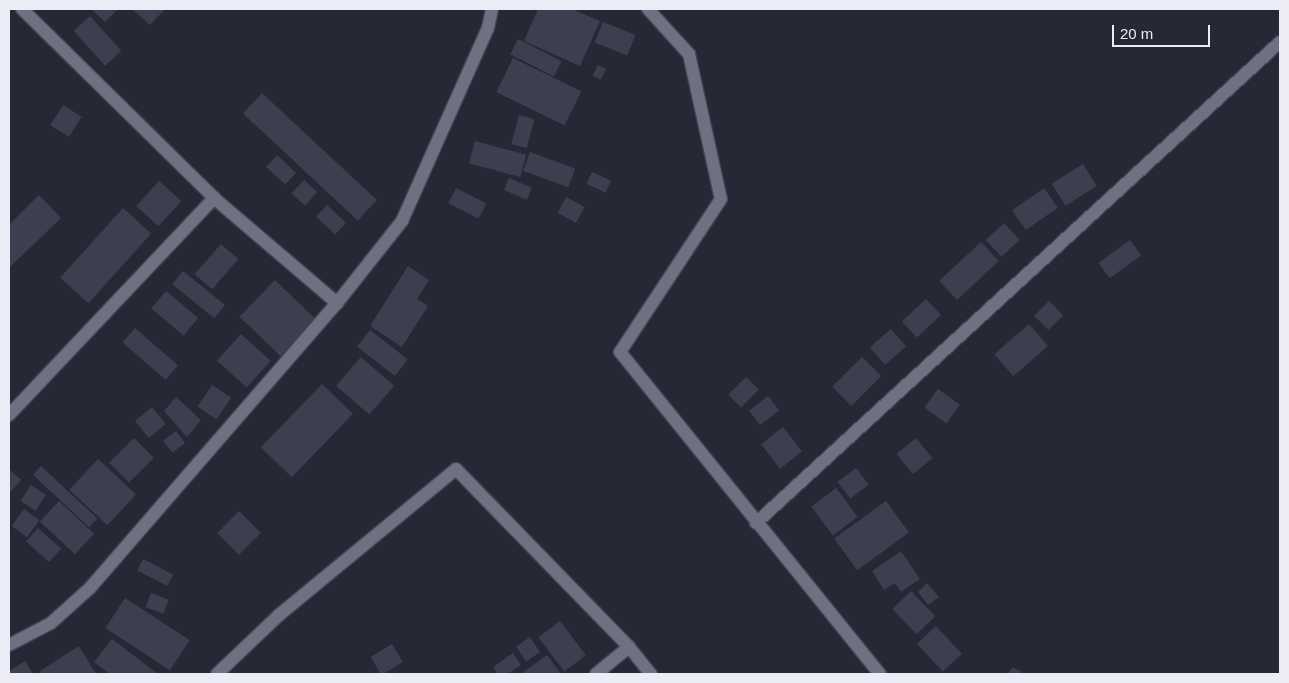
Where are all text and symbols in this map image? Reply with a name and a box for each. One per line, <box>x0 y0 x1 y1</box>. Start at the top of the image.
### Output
scale bar <box>1114 15 1212 47</box>
text: 20 m <box>1120 25 1153 42</box>

